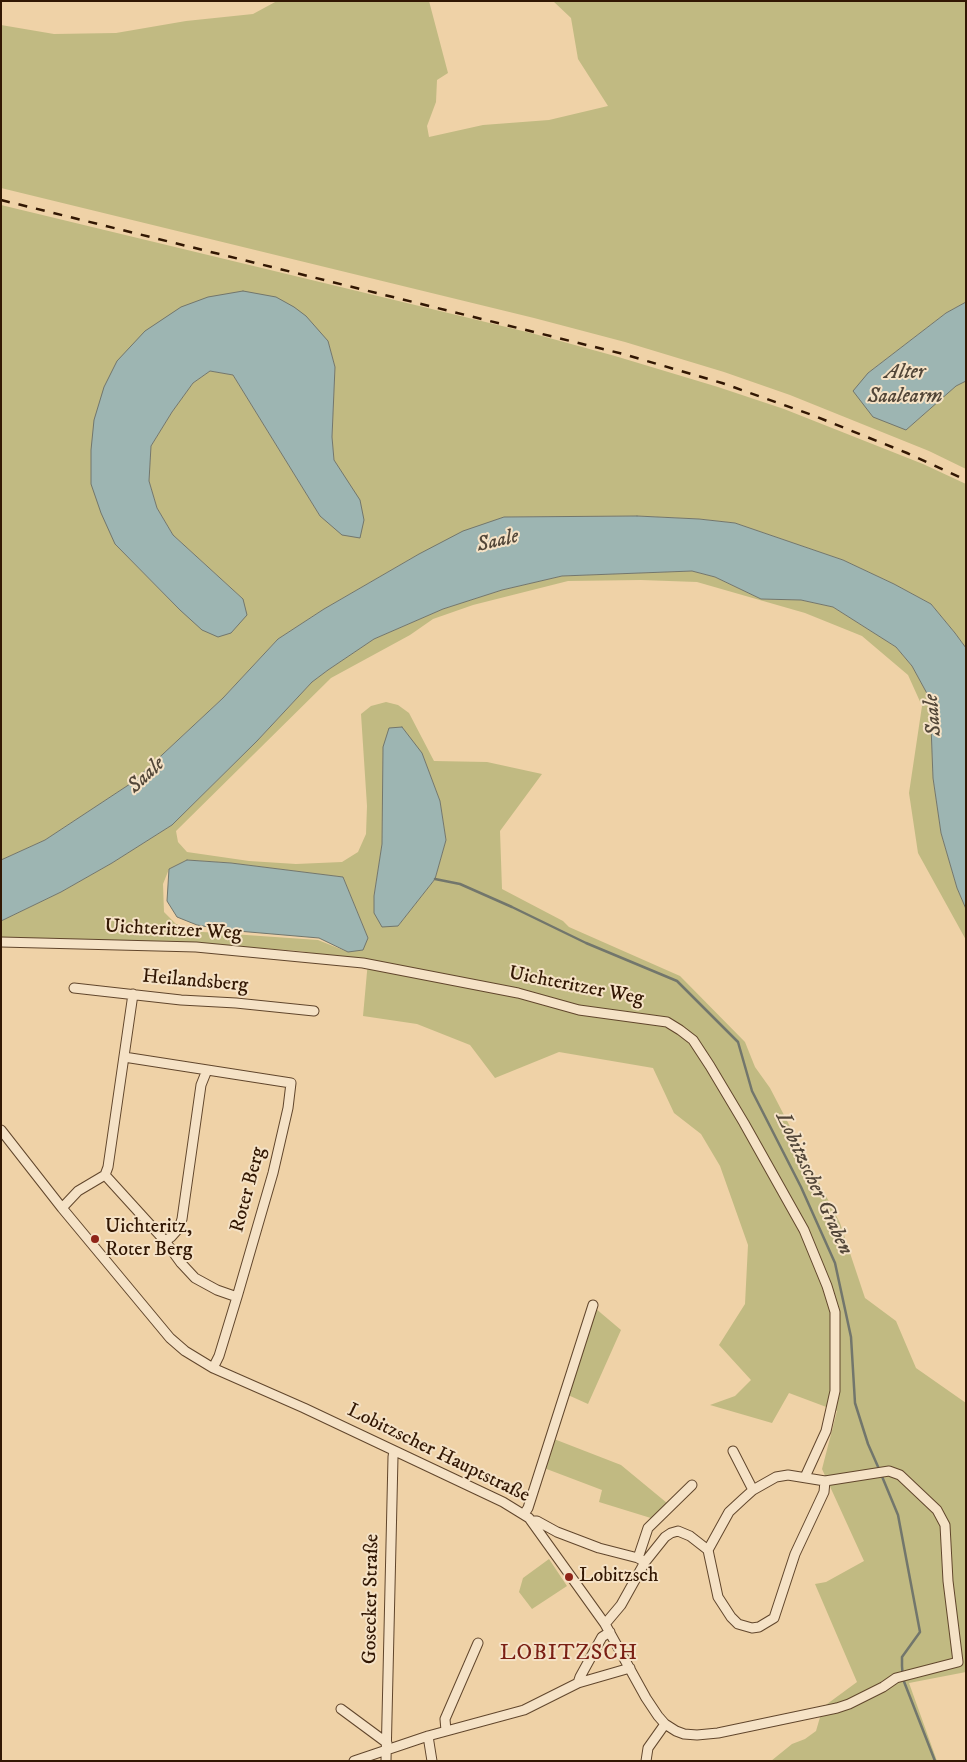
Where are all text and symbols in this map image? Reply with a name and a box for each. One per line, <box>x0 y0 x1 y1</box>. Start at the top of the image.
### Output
water label: Alter Saalearm <box>867 361 943 411</box>
water label: Saale <box>474 525 522 559</box>
water label: Saale <box>920 693 948 737</box>
water label: Saale <box>123 752 171 800</box>
street label: Uichteritzer Weg <box>104 915 242 947</box>
street label: Uichteritzer Weg <box>506 962 646 1012</box>
street label: Heilandsberg <box>141 965 249 999</box>
water label: Lobitzscher Graben <box>769 1109 857 1259</box>
street label: Roter Berg <box>226 1145 272 1235</box>
place label: Uichteritz, Roter Berg <box>105 1216 192 1263</box>
marker: Uichteritz, Roter Berg <box>89 1233 101 1245</box>
street label: Lobitzscher Hauptstraße <box>343 1399 533 1509</box>
street label: Gosecker Straße <box>359 1534 385 1664</box>
place label: Lobitzsch <box>579 1565 658 1589</box>
marker: Lobitzsch <box>563 1571 575 1583</box>
district label: LOBITZSCH <box>499 1641 639 1667</box>

